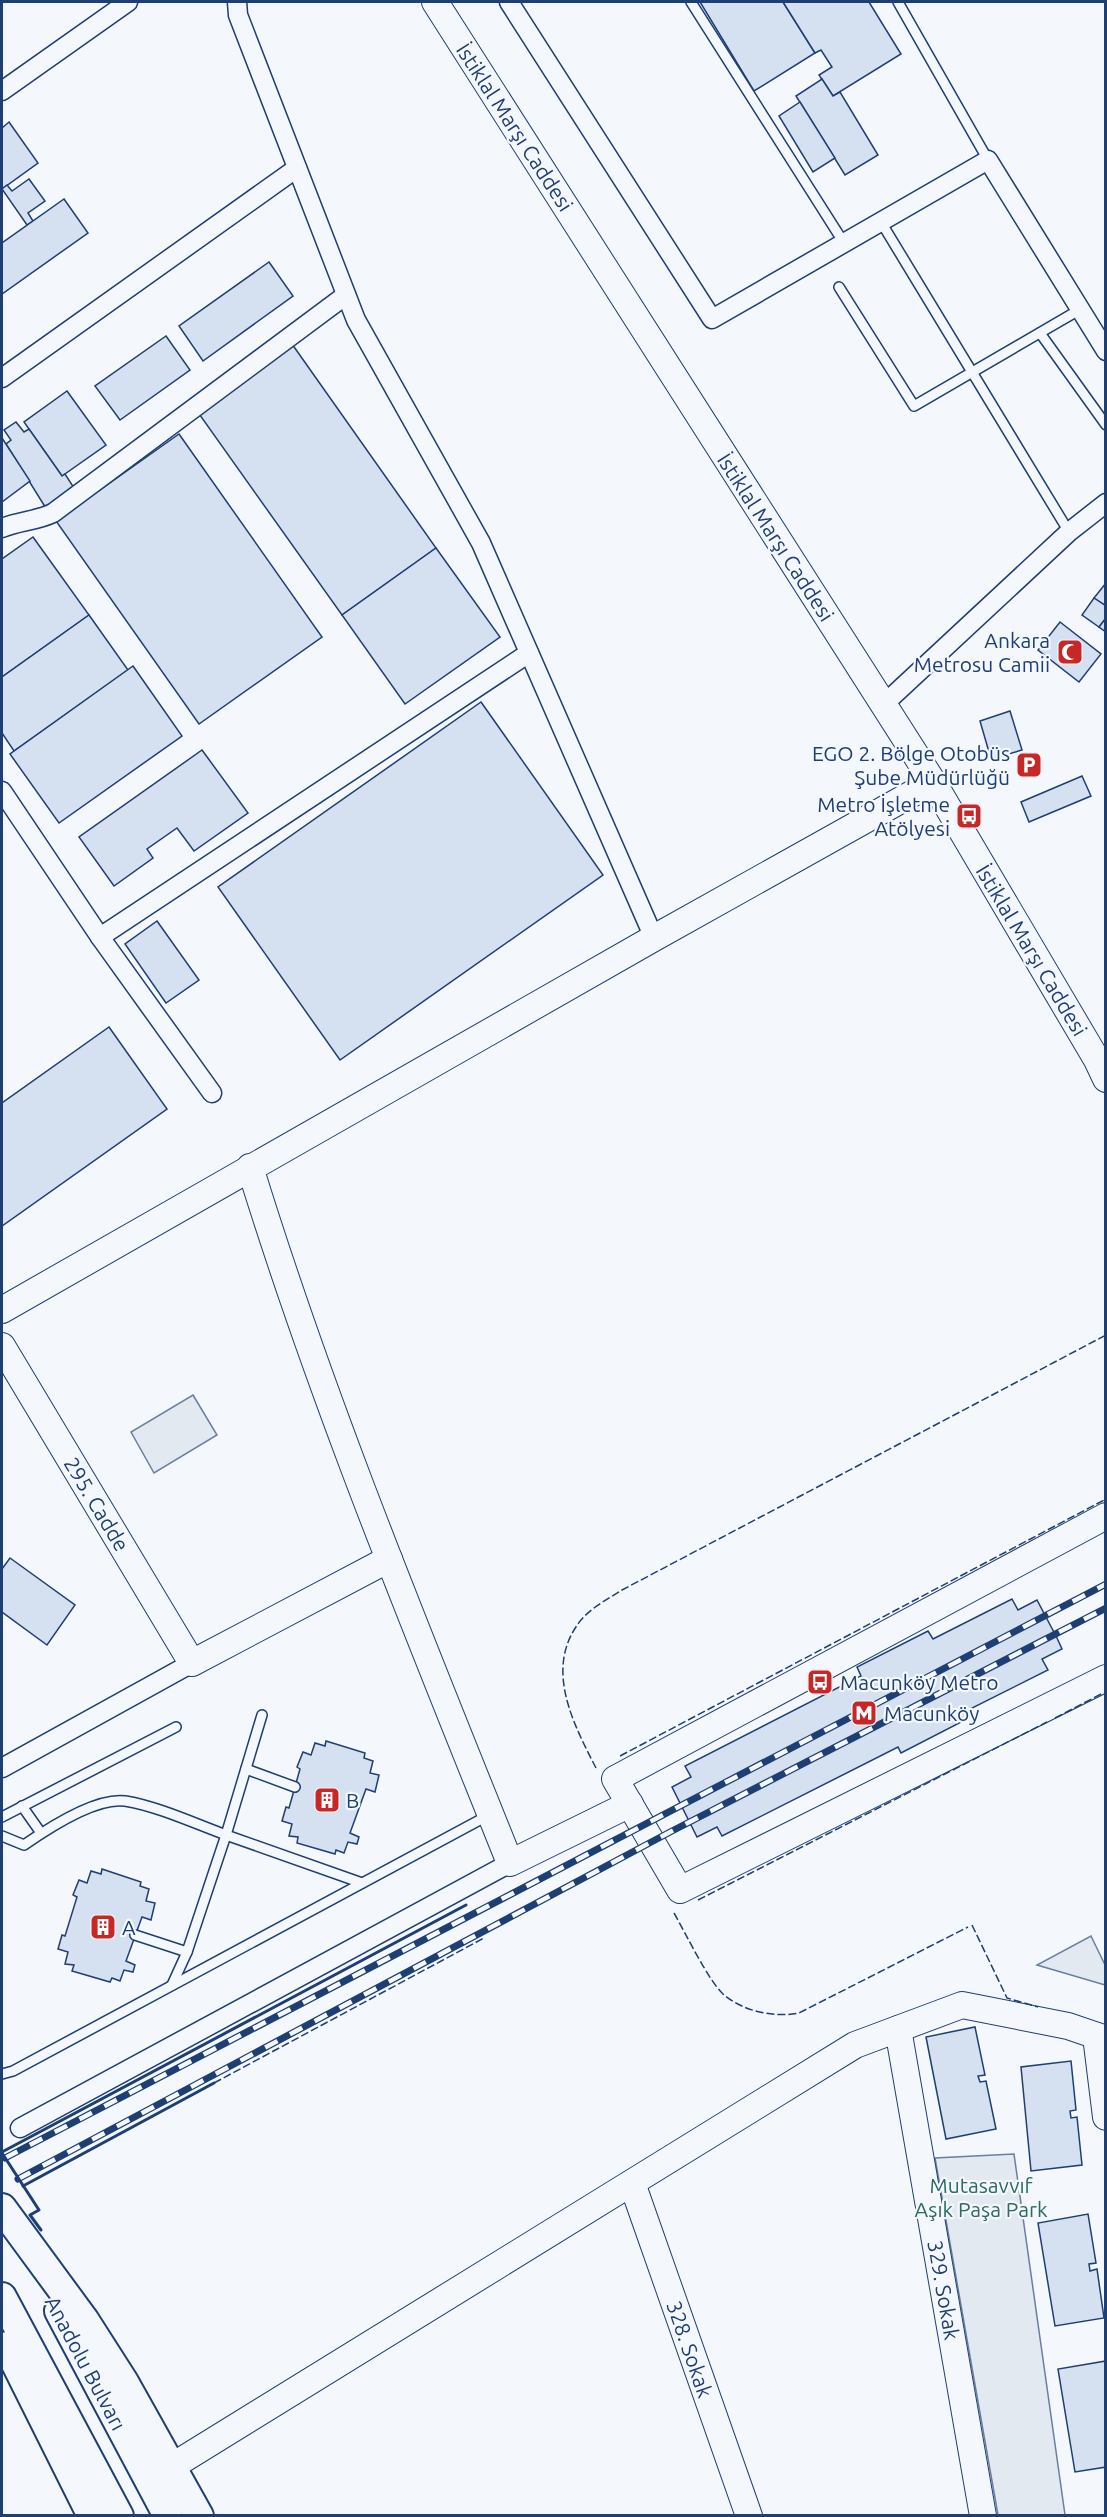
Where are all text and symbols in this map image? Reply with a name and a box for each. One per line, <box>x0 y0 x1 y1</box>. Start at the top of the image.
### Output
street label: İstiklal Marşı Caddesi <box>452 39 578 215</box>
street label: İstiklal Marşı Caddesi <box>713 449 839 625</box>
place label: Ankara Metrosu Camii <box>914 628 1050 676</box>
mosque icon: Ankara Metrosu Camii <box>1055 637 1085 667</box>
place label: EGO 2. Bölge Otobüs Şube Müdürlüğü <box>812 741 1010 789</box>
parking icon: EGO 2. Bölge Otobüs Şube Müdürlüğü <box>1014 750 1044 780</box>
place label: Metro İşletme Atölyesi <box>817 792 950 840</box>
bus stop icon: Metro İşletme Atölyesi <box>954 801 984 831</box>
street label: İstiklal Marşı Caddesi <box>971 860 1093 1040</box>
street label: 295. Cadde <box>60 1453 134 1555</box>
bus stop icon: Macunköy Metro <box>805 1667 835 1697</box>
place label: Macunköy Metro <box>840 1670 998 1694</box>
metro station icon: Macunköy <box>849 1698 879 1728</box>
place label: Macunköy <box>884 1701 979 1725</box>
building icon: B <box>312 1785 342 1815</box>
place label: B <box>346 1788 359 1812</box>
building icon: A <box>88 1912 118 1942</box>
place label: A <box>122 1915 136 1939</box>
park label: Mutasavvıf Aşık Paşa Park <box>914 2173 1048 2221</box>
street label: 329. Sokak <box>923 2238 965 2342</box>
street label: Anadolu Bulvarı <box>41 2292 131 2434</box>
street label: 328. Sokak <box>662 2297 718 2401</box>

